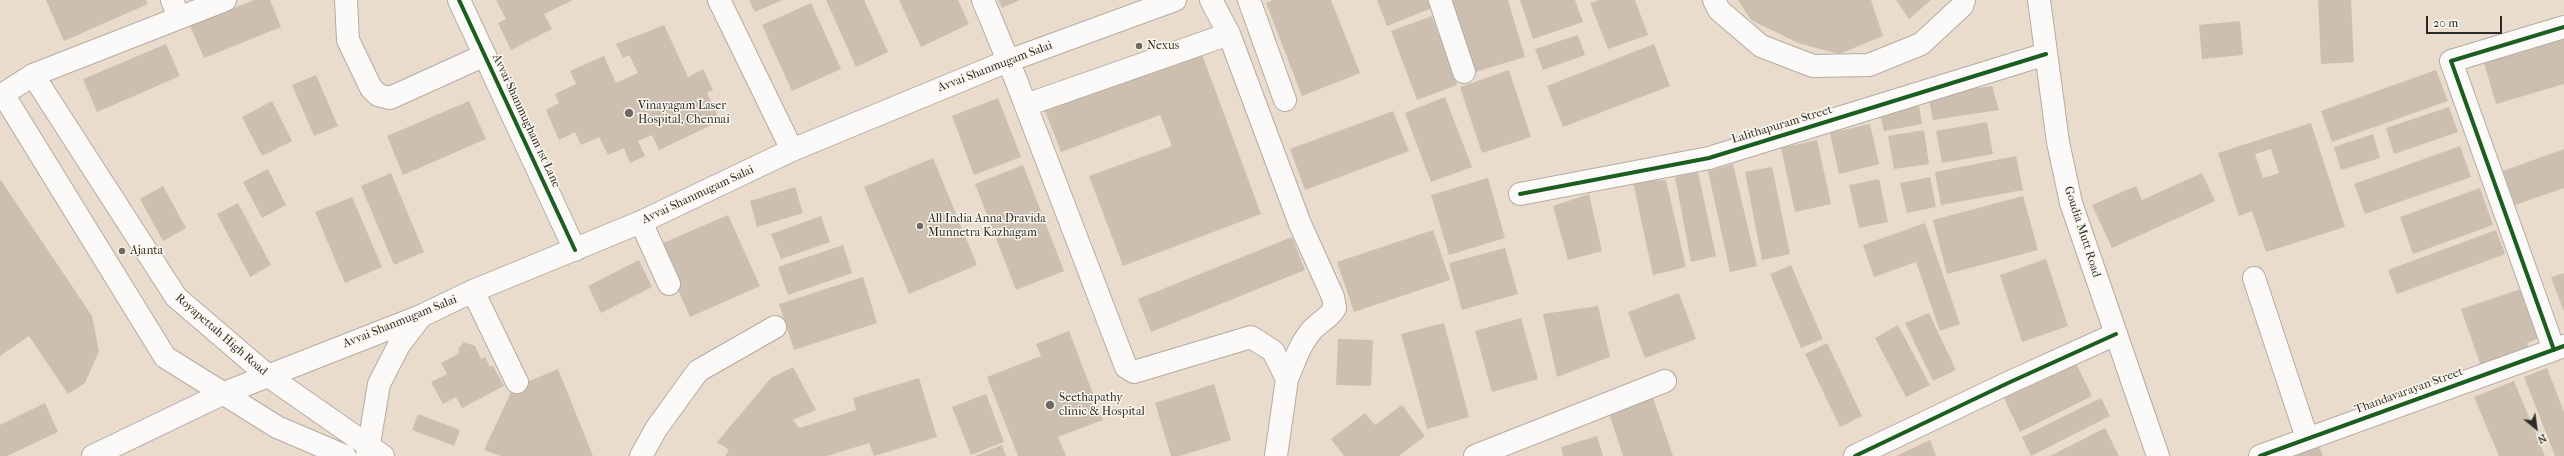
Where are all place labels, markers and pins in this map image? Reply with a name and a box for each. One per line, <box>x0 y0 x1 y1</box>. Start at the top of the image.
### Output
place label: Nexus <box>1147 39 1179 53</box>
marker: Nexus <box>1134 41 1144 51</box>
place label: Vinayagam Laser Hospital, Chennai <box>638 99 730 127</box>
marker: Vinayagam Laser Hospital, Chennai <box>623 107 635 119</box>
place label: All India Anna Dravida Munnetra Kazhagam <box>928 212 1046 240</box>
marker: All India Anna Dravida Munnetra Kazhagam <box>915 221 925 231</box>
place label: Ajanta <box>130 244 163 258</box>
marker: Ajanta <box>117 246 127 256</box>
place label: Seethapathy clinic & Hospital <box>1059 391 1145 419</box>
marker: Seethapathy clinic & Hospital <box>1044 399 1056 411</box>

